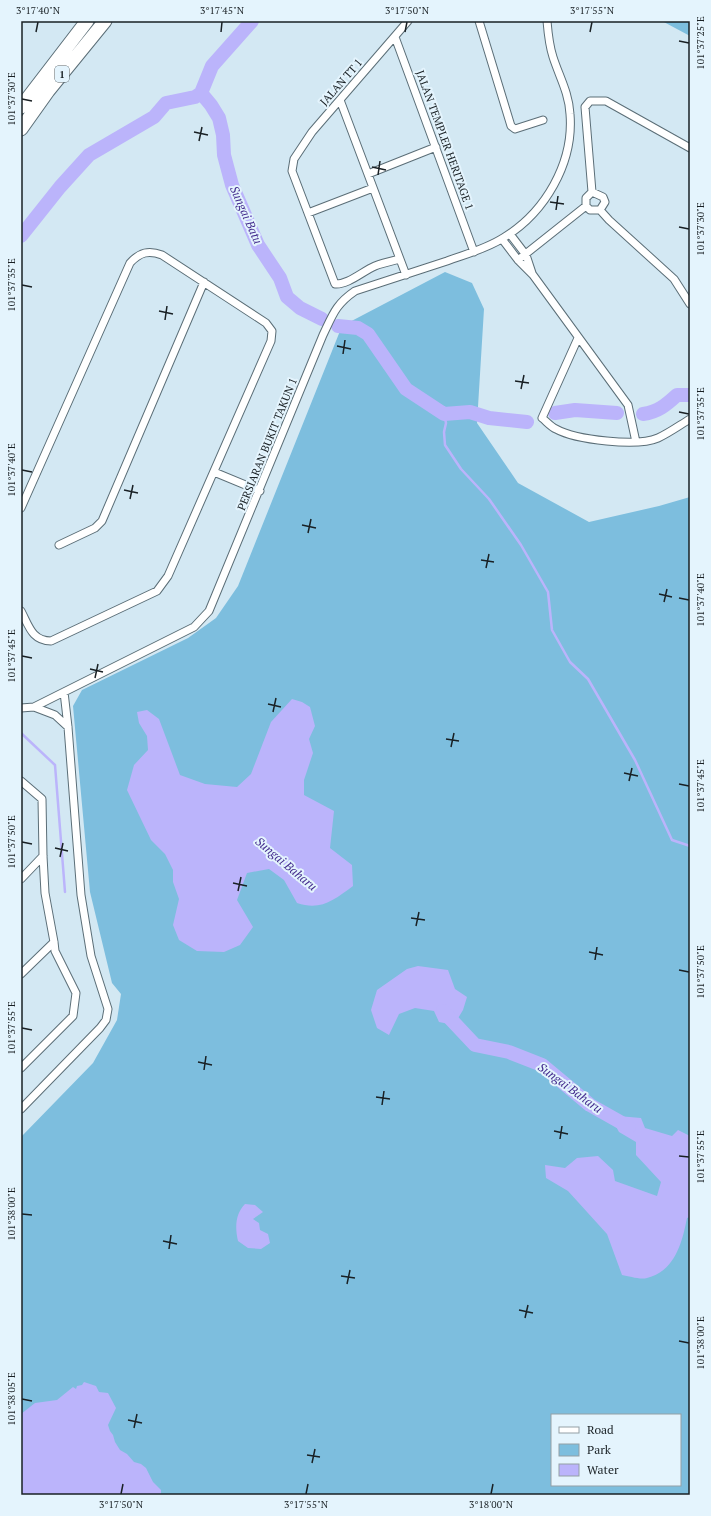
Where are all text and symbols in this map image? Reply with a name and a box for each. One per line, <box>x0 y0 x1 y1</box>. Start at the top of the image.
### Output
text: 3°17'40"N <box>16 4 61 17</box>
text: 3°17'45"N <box>200 4 245 17</box>
text: 3°17'50"N <box>385 4 430 17</box>
text: 3°17'55"N <box>570 4 615 17</box>
text: 101°37'25"E <box>694 16 707 70</box>
street label: JALAN TT 1 <box>317 56 365 108</box>
road number: 1 <box>55 66 69 82</box>
street label: JALAN TEMPLER HERITAGE 1 <box>413 68 477 212</box>
text: 101°37'30"E <box>5 72 18 126</box>
water label: Sungai Batu <box>227 183 266 246</box>
text: 101°37'30"E <box>694 202 707 256</box>
text: 101°37'35"E <box>5 258 18 312</box>
street label: PERSIARAN BUKIT TAKUN 1 <box>234 376 300 512</box>
text: 101°37'35"E <box>694 387 707 441</box>
text: 101°37'40"E <box>5 443 18 497</box>
text: 101°37'40"E <box>694 573 707 627</box>
text: 101°37'45"E <box>5 629 18 683</box>
text: 101°37'45"E <box>694 759 707 813</box>
text: 101°37'50"E <box>5 815 18 869</box>
water label: Sungai Baharu <box>252 834 320 894</box>
text: 101°37'50"E <box>694 945 707 999</box>
text: 101°37'55"E <box>5 1001 18 1055</box>
water label: Sungai Baharu <box>535 1059 605 1116</box>
text: 101°37'55"E <box>694 1130 707 1184</box>
text: 101°38'00"E <box>5 1187 18 1241</box>
text: 101°38'00"E <box>694 1316 707 1370</box>
text: 101°38'05"E <box>5 1372 18 1426</box>
legend <box>551 1414 681 1486</box>
text: Road <box>587 1422 614 1437</box>
text: Park <box>587 1442 612 1457</box>
text: Water <box>587 1462 619 1477</box>
text: 3°17'50"N <box>99 1498 144 1511</box>
text: 3°17'55"N <box>284 1498 329 1511</box>
text: 3°18'00"N <box>469 1498 514 1511</box>

